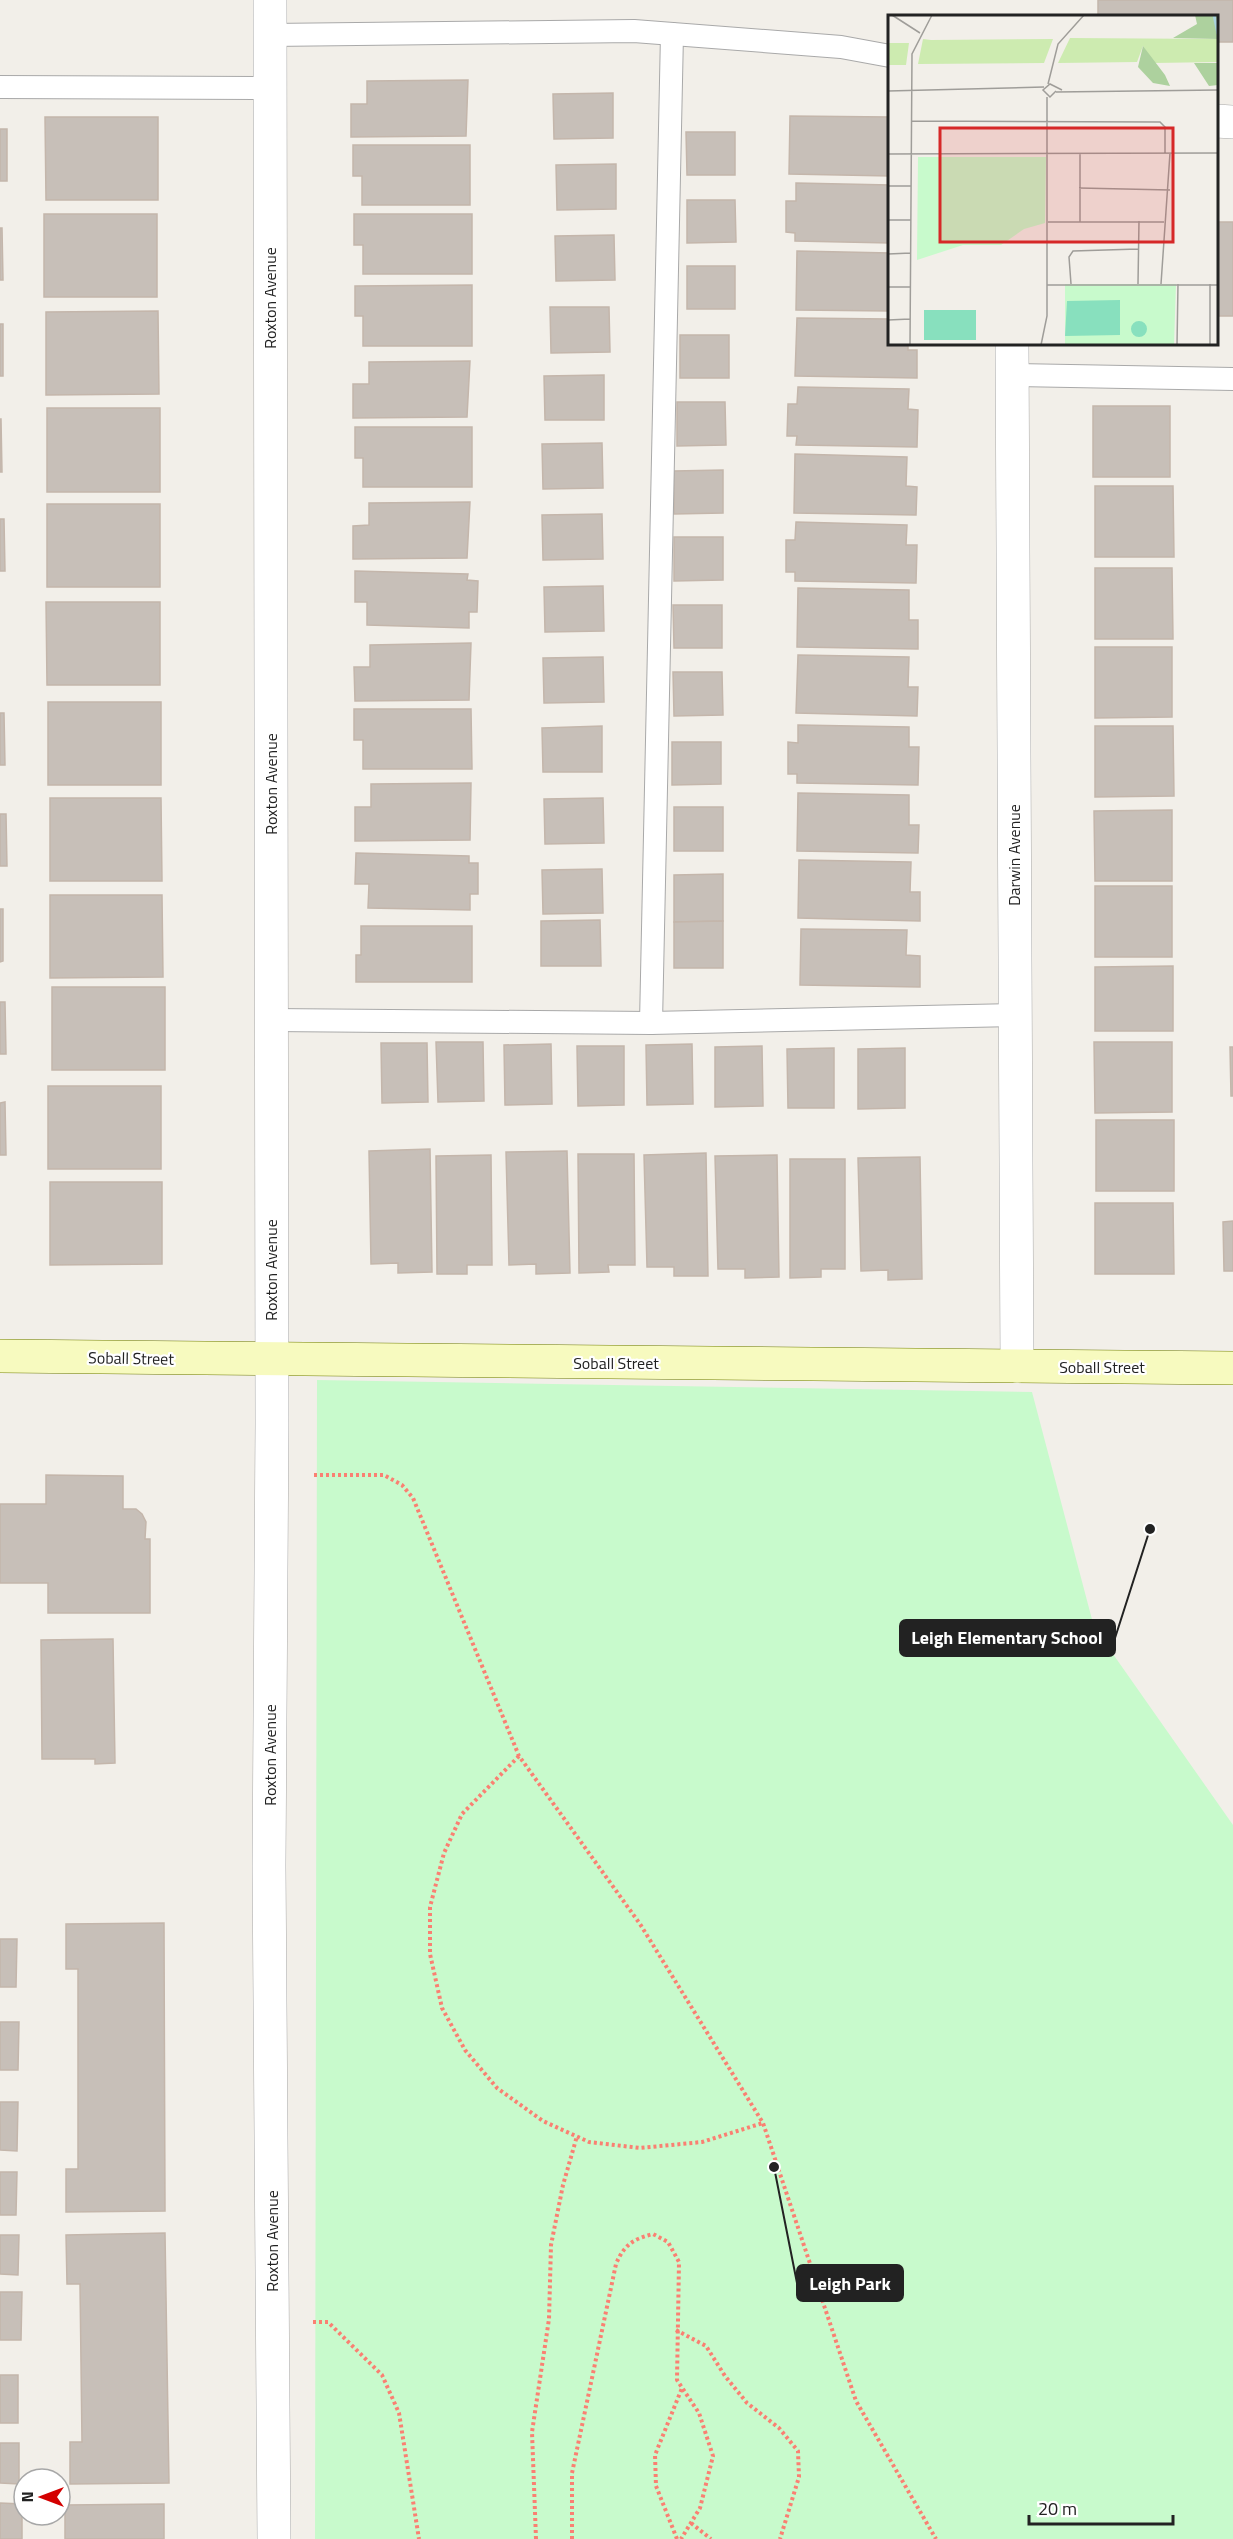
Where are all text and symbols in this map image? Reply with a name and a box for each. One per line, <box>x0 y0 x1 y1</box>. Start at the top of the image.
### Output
inset map <box>888 15 1218 345</box>
street label: Roxton Avenue <box>258 247 282 349</box>
street label: Roxton Avenue <box>259 733 283 835</box>
street label: Darwin Avenue <box>1002 804 1026 906</box>
street label: Roxton Avenue <box>259 1219 283 1321</box>
street label: Soball Street <box>88 1345 174 1371</box>
street label: Soball Street <box>573 1351 659 1375</box>
street label: Soball Street <box>1059 1355 1145 1379</box>
callout: Leigh Elementary School <box>900 1620 1115 1656</box>
text: Leigh Elementary School <box>911 1624 1103 1651</box>
street label: Roxton Avenue <box>258 1704 282 1806</box>
street label: Roxton Avenue <box>260 2190 284 2292</box>
callout: Leigh Park <box>797 2265 903 2301</box>
text: Leigh Park <box>809 2270 891 2297</box>
north arrow <box>12 2467 72 2527</box>
scale bar <box>1029 2488 1173 2526</box>
text: N <box>15 2491 39 2503</box>
text: 20 m <box>1038 2495 1077 2522</box>

